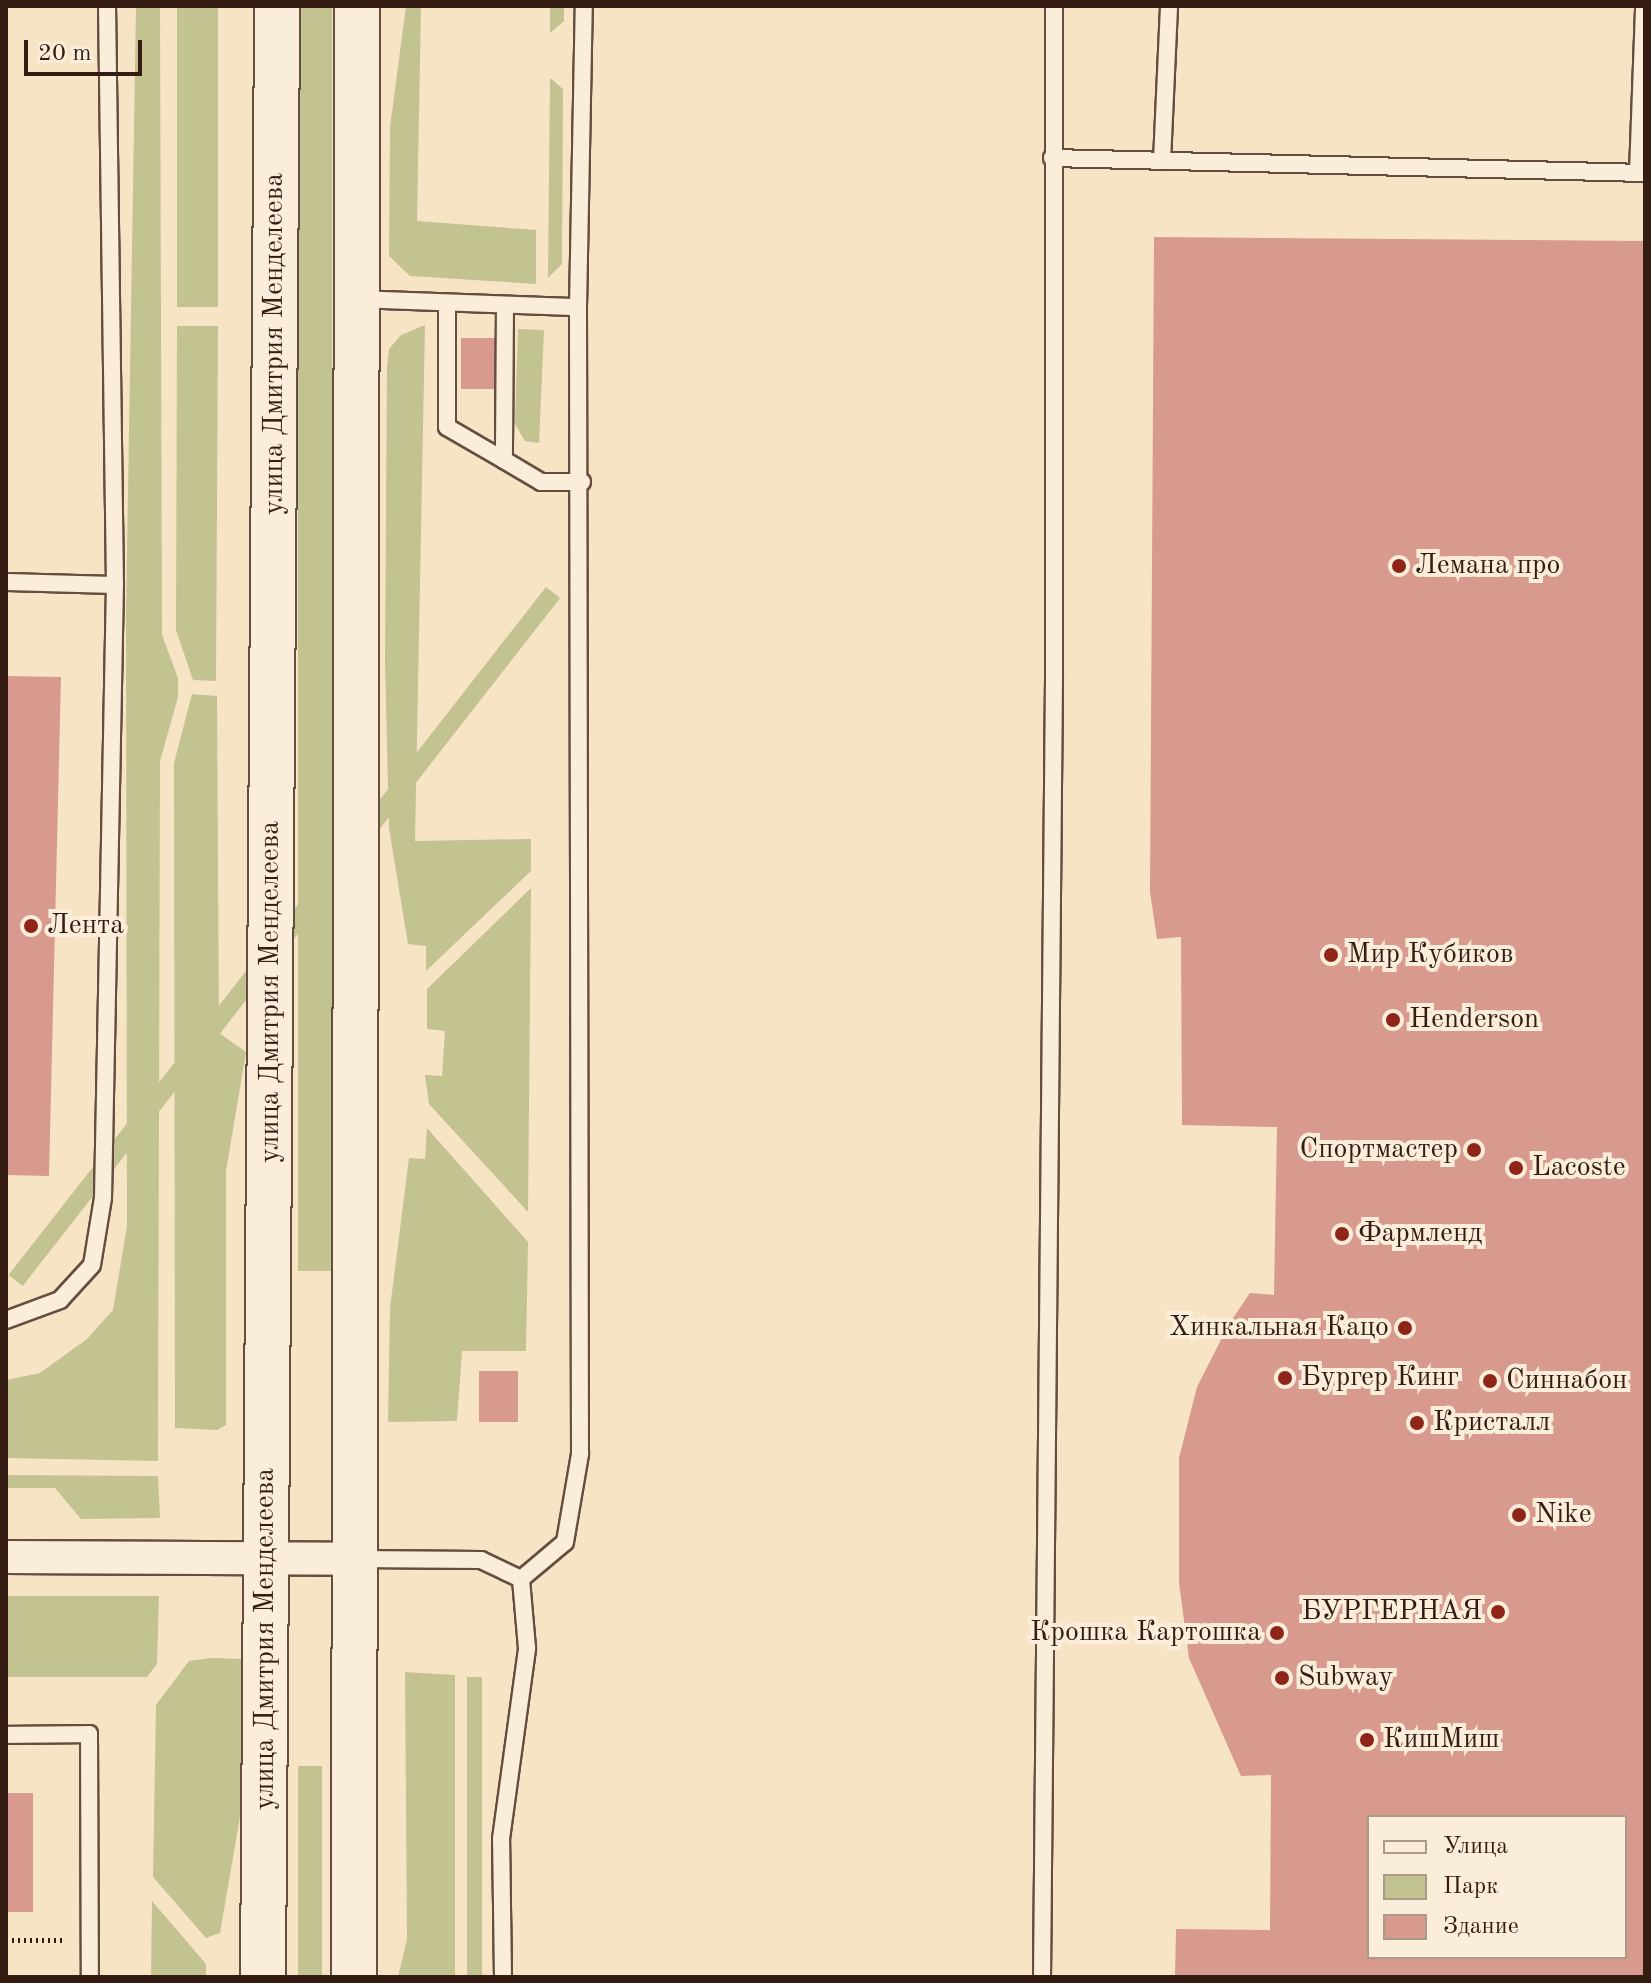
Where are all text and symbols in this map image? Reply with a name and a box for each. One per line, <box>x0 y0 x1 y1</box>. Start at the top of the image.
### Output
scale bar <box>28 24 146 74</box>
text: 20 m <box>38 42 92 66</box>
street label: улица Дмитрия Менделеева <box>258 173 292 515</box>
place label: Лемана про <box>1415 549 1560 583</box>
marker: Лемана про <box>1390 557 1408 575</box>
street label: улица Дмитрия Менделеева <box>254 821 288 1163</box>
place label: Лента <box>47 909 124 943</box>
marker: Лента <box>22 917 40 935</box>
place label: Мир Кубиков <box>1347 938 1513 972</box>
marker: Мир Кубиков <box>1322 946 1340 964</box>
place label: Henderson <box>1409 1003 1539 1037</box>
marker: Henderson <box>1384 1011 1402 1029</box>
place label: Спортмастер <box>1300 1133 1458 1167</box>
marker: Спортмастер <box>1465 1141 1483 1159</box>
place label: Lacoste <box>1532 1151 1626 1185</box>
marker: Lacoste <box>1507 1159 1525 1177</box>
place label: Фармленд <box>1358 1217 1482 1251</box>
marker: Фармленд <box>1333 1225 1351 1243</box>
place label: Хинкальная Кацо <box>1169 1311 1389 1345</box>
marker: Хинкальная Кацо <box>1396 1319 1414 1337</box>
place label: Бургер Кинг <box>1301 1361 1459 1395</box>
place label: Синнабон <box>1506 1364 1627 1398</box>
marker: Бургер Кинг <box>1276 1369 1294 1387</box>
marker: Синнабон <box>1481 1372 1499 1390</box>
place label: Кристалл <box>1433 1406 1550 1440</box>
marker: Кристалл <box>1408 1414 1426 1432</box>
street label: улица Дмитрия Менделеева <box>249 1468 283 1810</box>
place label: Nike <box>1535 1498 1592 1532</box>
marker: Nike <box>1510 1506 1528 1524</box>
place label: БУРГЕРНАЯ <box>1301 1595 1482 1629</box>
marker: БУРГЕРНАЯ <box>1489 1603 1507 1621</box>
place label: Крошка Картошка <box>1030 1616 1261 1650</box>
marker: Крошка Картошка <box>1268 1624 1286 1642</box>
place label: Subway <box>1298 1661 1393 1695</box>
marker: Subway <box>1273 1669 1291 1687</box>
place label: КишМиш <box>1383 1723 1500 1757</box>
marker: КишМиш <box>1358 1731 1376 1749</box>
legend <box>1367 1815 1627 1959</box>
text: Улица <box>1443 1835 1508 1859</box>
text: Парк <box>1443 1875 1498 1899</box>
text: Здание <box>1443 1915 1519 1939</box>

